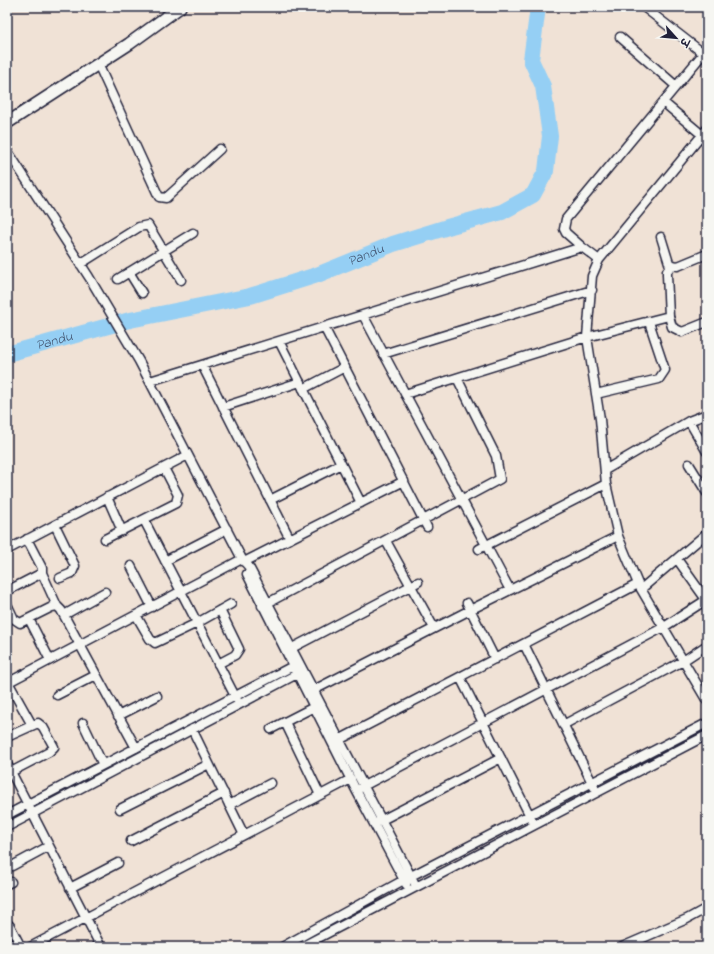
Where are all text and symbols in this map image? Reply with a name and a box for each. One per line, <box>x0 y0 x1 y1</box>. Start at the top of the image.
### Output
north arrow <box>656 18 696 58</box>
text: उ <box>674 34 693 50</box>
water label: Pandu <box>345 238 387 272</box>
water label: Pandu <box>33 326 75 356</box>

